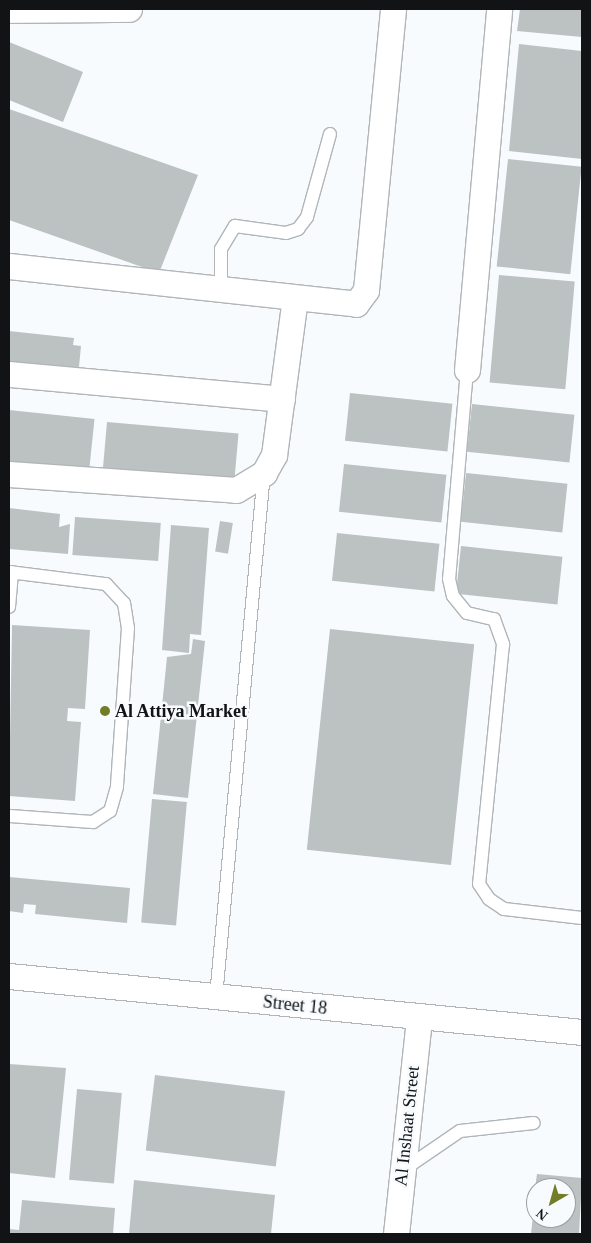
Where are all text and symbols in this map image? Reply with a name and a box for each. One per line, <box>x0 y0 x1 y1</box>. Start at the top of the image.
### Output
place label: Al Attiya Market <box>115 700 248 722</box>
marker: Al Attiya Market <box>99 705 111 717</box>
street label: Street 18 <box>262 991 328 1019</box>
street label: Al Inshaat Street <box>390 1065 424 1187</box>
north arrow <box>526 1178 576 1228</box>
text: N <box>533 1205 551 1223</box>

